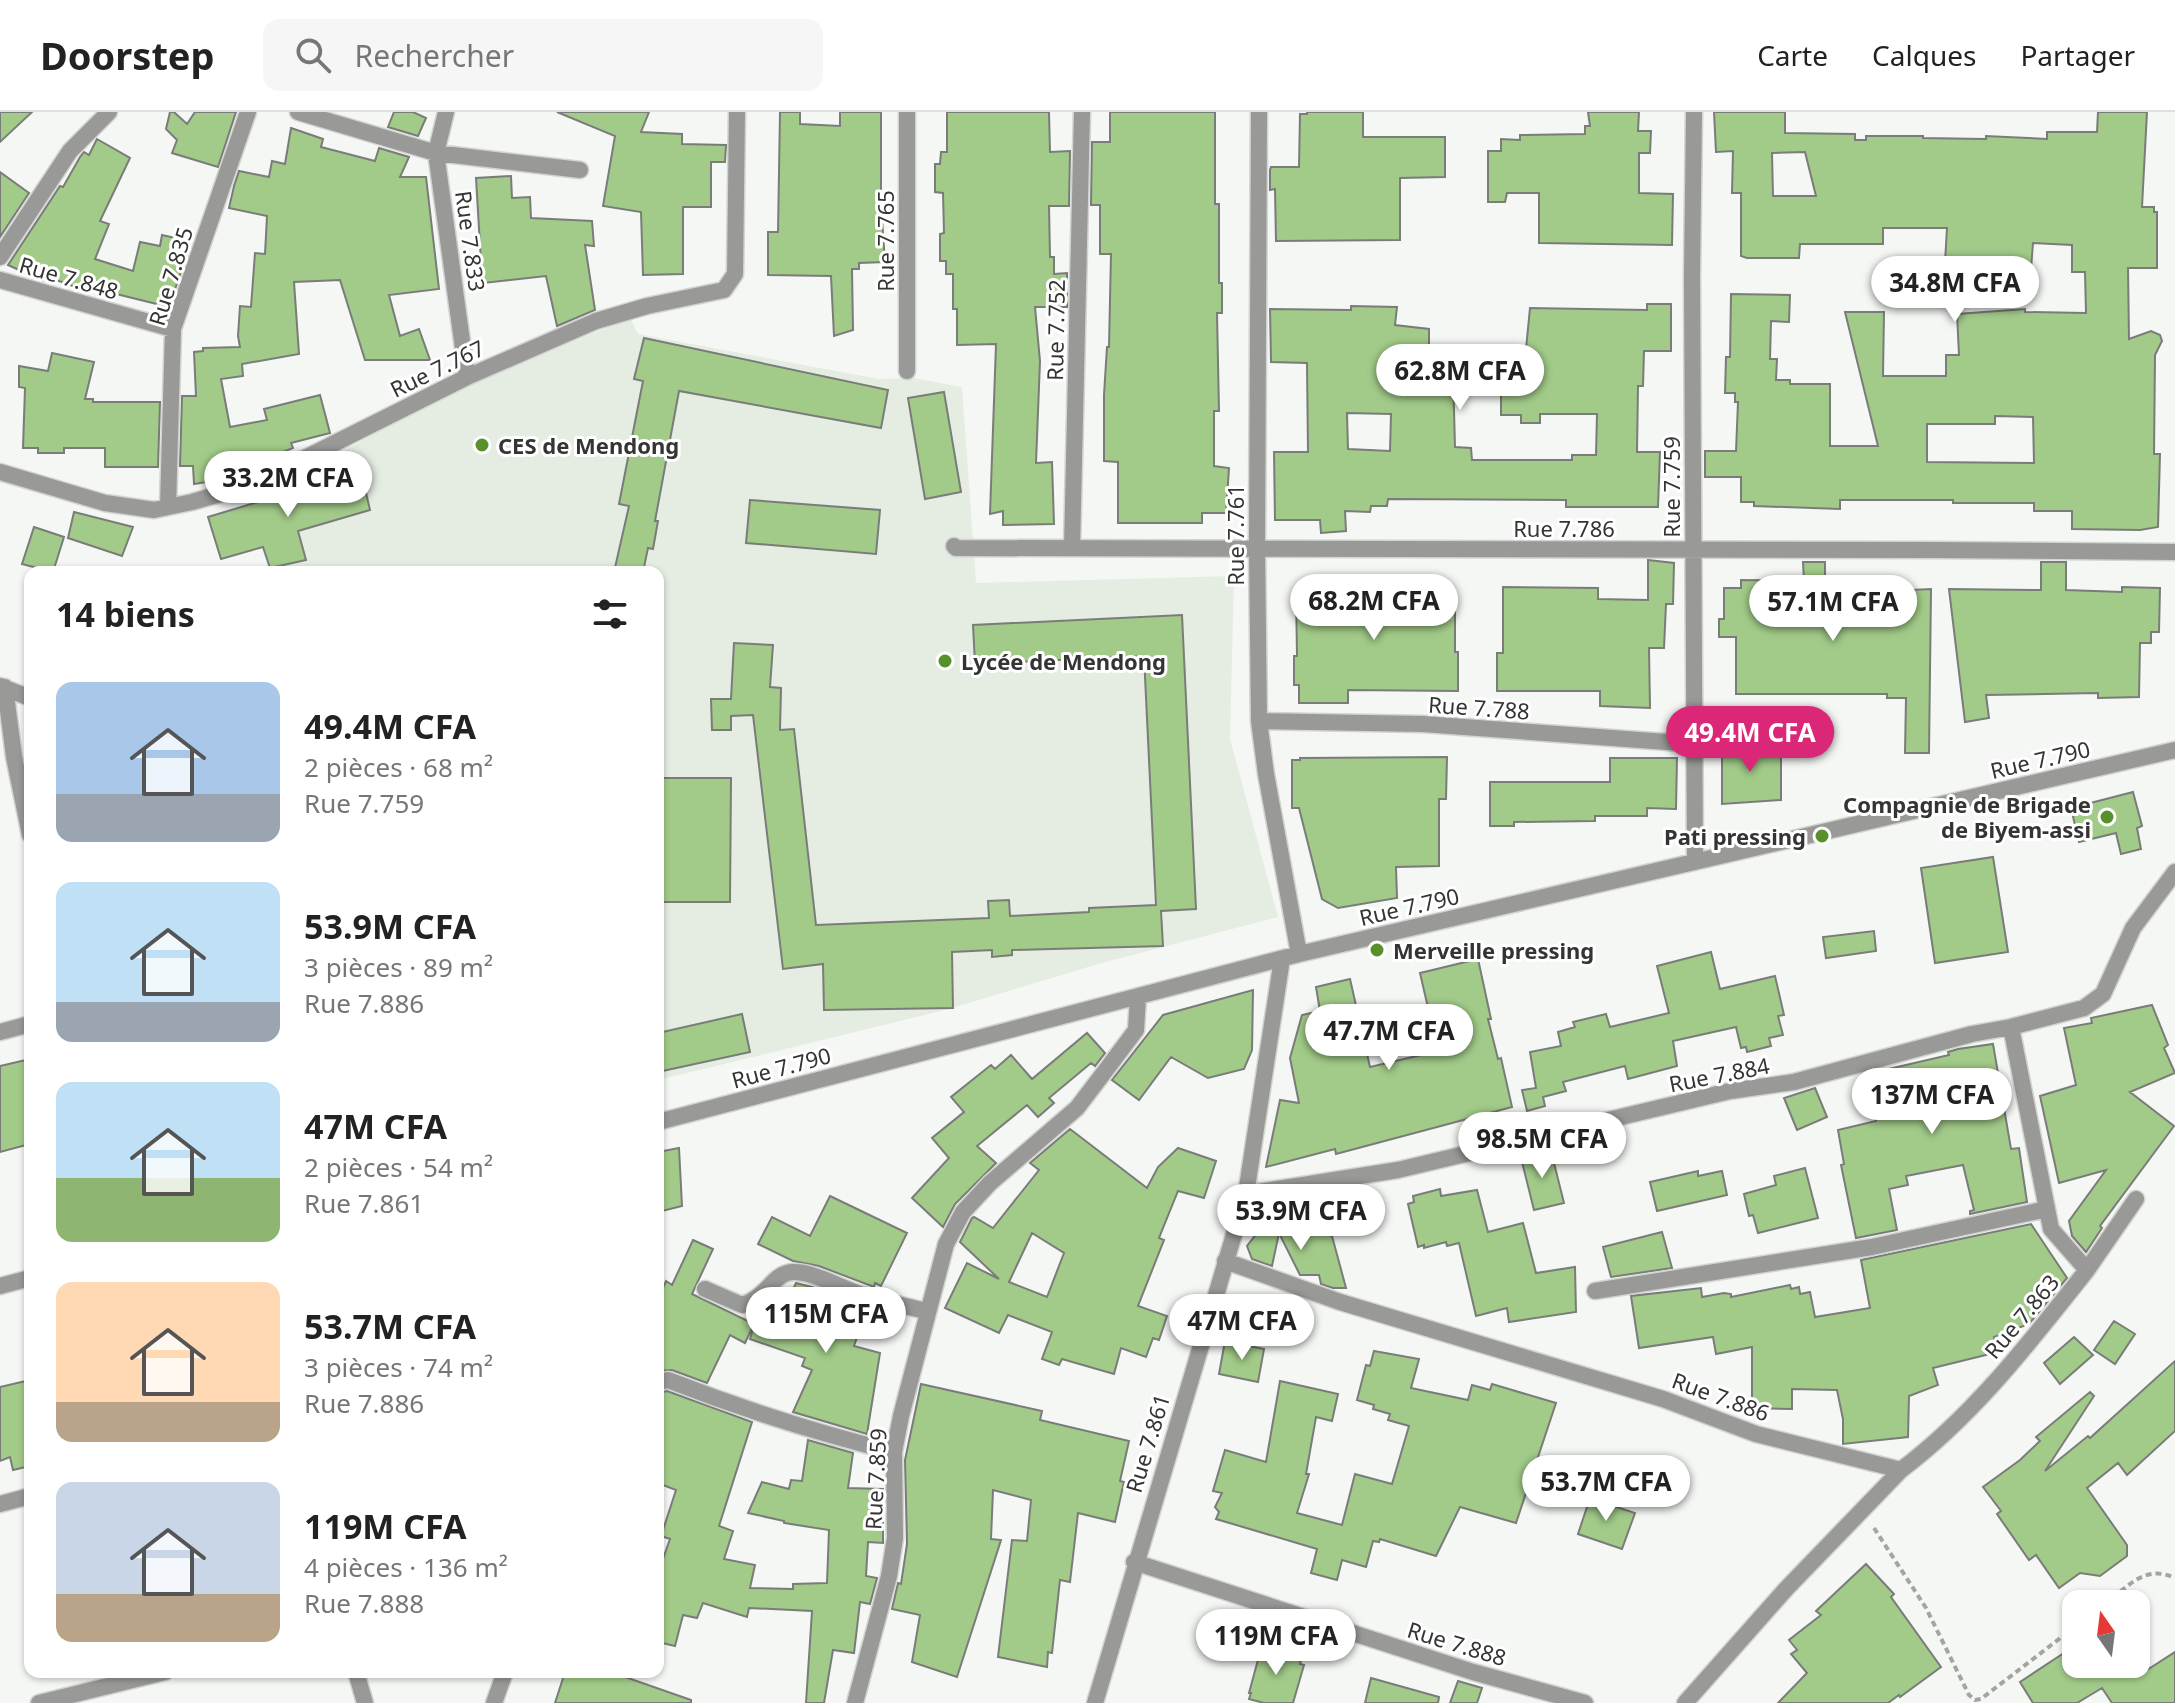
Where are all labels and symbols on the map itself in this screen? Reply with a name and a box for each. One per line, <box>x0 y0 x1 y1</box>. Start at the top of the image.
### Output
street label: Rue 7.833 <box>449 189 493 293</box>
street label: Rue 7.765 <box>870 190 900 292</box>
street label: Rue 7.835 <box>141 223 199 329</box>
street label: Rue 7.848 <box>16 249 122 305</box>
pin: 34.8M CFA <box>1863 256 2047 324</box>
street label: Rue 7.752 <box>1039 279 1071 381</box>
street label: Rue 7.767 <box>385 332 489 404</box>
pin: 62.8M CFA <box>1368 344 1552 412</box>
place label: CES de Mendong <box>498 430 679 460</box>
marker: CES de Mendong <box>473 436 491 454</box>
street label: Rue 7.759 <box>1656 436 1686 538</box>
pin: 33.2M CFA <box>196 451 380 519</box>
street label: Rue 7.761 <box>1220 484 1250 586</box>
street label: Rue 7.786 <box>1513 513 1615 543</box>
pin: 68.2M CFA <box>1282 574 1466 642</box>
pin: 57.1M CFA <box>1741 575 1925 643</box>
place label: Lycée de Mendong <box>961 646 1166 676</box>
marker: Lycée de Mendong <box>936 652 954 670</box>
street label: Rue 7.788 <box>1427 688 1531 726</box>
pin: 49.4M CFA <box>1658 706 1842 774</box>
street label: Rue 7.790 <box>1987 733 2093 785</box>
place label: Compagnie de Brigade de Biyem-assi <box>1843 789 2091 844</box>
marker: Compagnie de Brigade de Biyem-assi <box>2098 808 2116 826</box>
place label: Pati pressing <box>1664 821 1806 851</box>
marker: Pati pressing <box>1813 827 1831 845</box>
street label: Rue 7.790 <box>1356 880 1462 932</box>
place label: Merveille pressing <box>1393 935 1594 965</box>
marker: Merveille pressing <box>1368 941 1386 959</box>
pin: 47.7M CFA <box>1297 1004 1481 1072</box>
street label: Rue 7.790 <box>728 1039 834 1095</box>
street label: Rue 7.884 <box>1666 1049 1772 1098</box>
pin: 137M CFA <box>1849 1068 2015 1136</box>
pin: 98.5M CFA <box>1450 1112 1634 1180</box>
pin: 53.9M CFA <box>1209 1184 1393 1252</box>
street label: Rue 7.863 <box>1977 1267 2065 1365</box>
pin: 115M CFA <box>743 1287 909 1355</box>
pin: 47M CFA <box>1168 1294 1316 1362</box>
street label: Rue 7.886 <box>1668 1365 1774 1427</box>
street label: Rue 7.861 <box>1118 1390 1176 1496</box>
street label: Rue 7.859 <box>857 1427 893 1531</box>
pin: 53.7M CFA <box>1514 1455 1698 1523</box>
north arrow <box>2062 1590 2150 1678</box>
pin: 119M CFA <box>1193 1609 1359 1677</box>
street label: Rue 7.888 <box>1404 1614 1510 1672</box>

